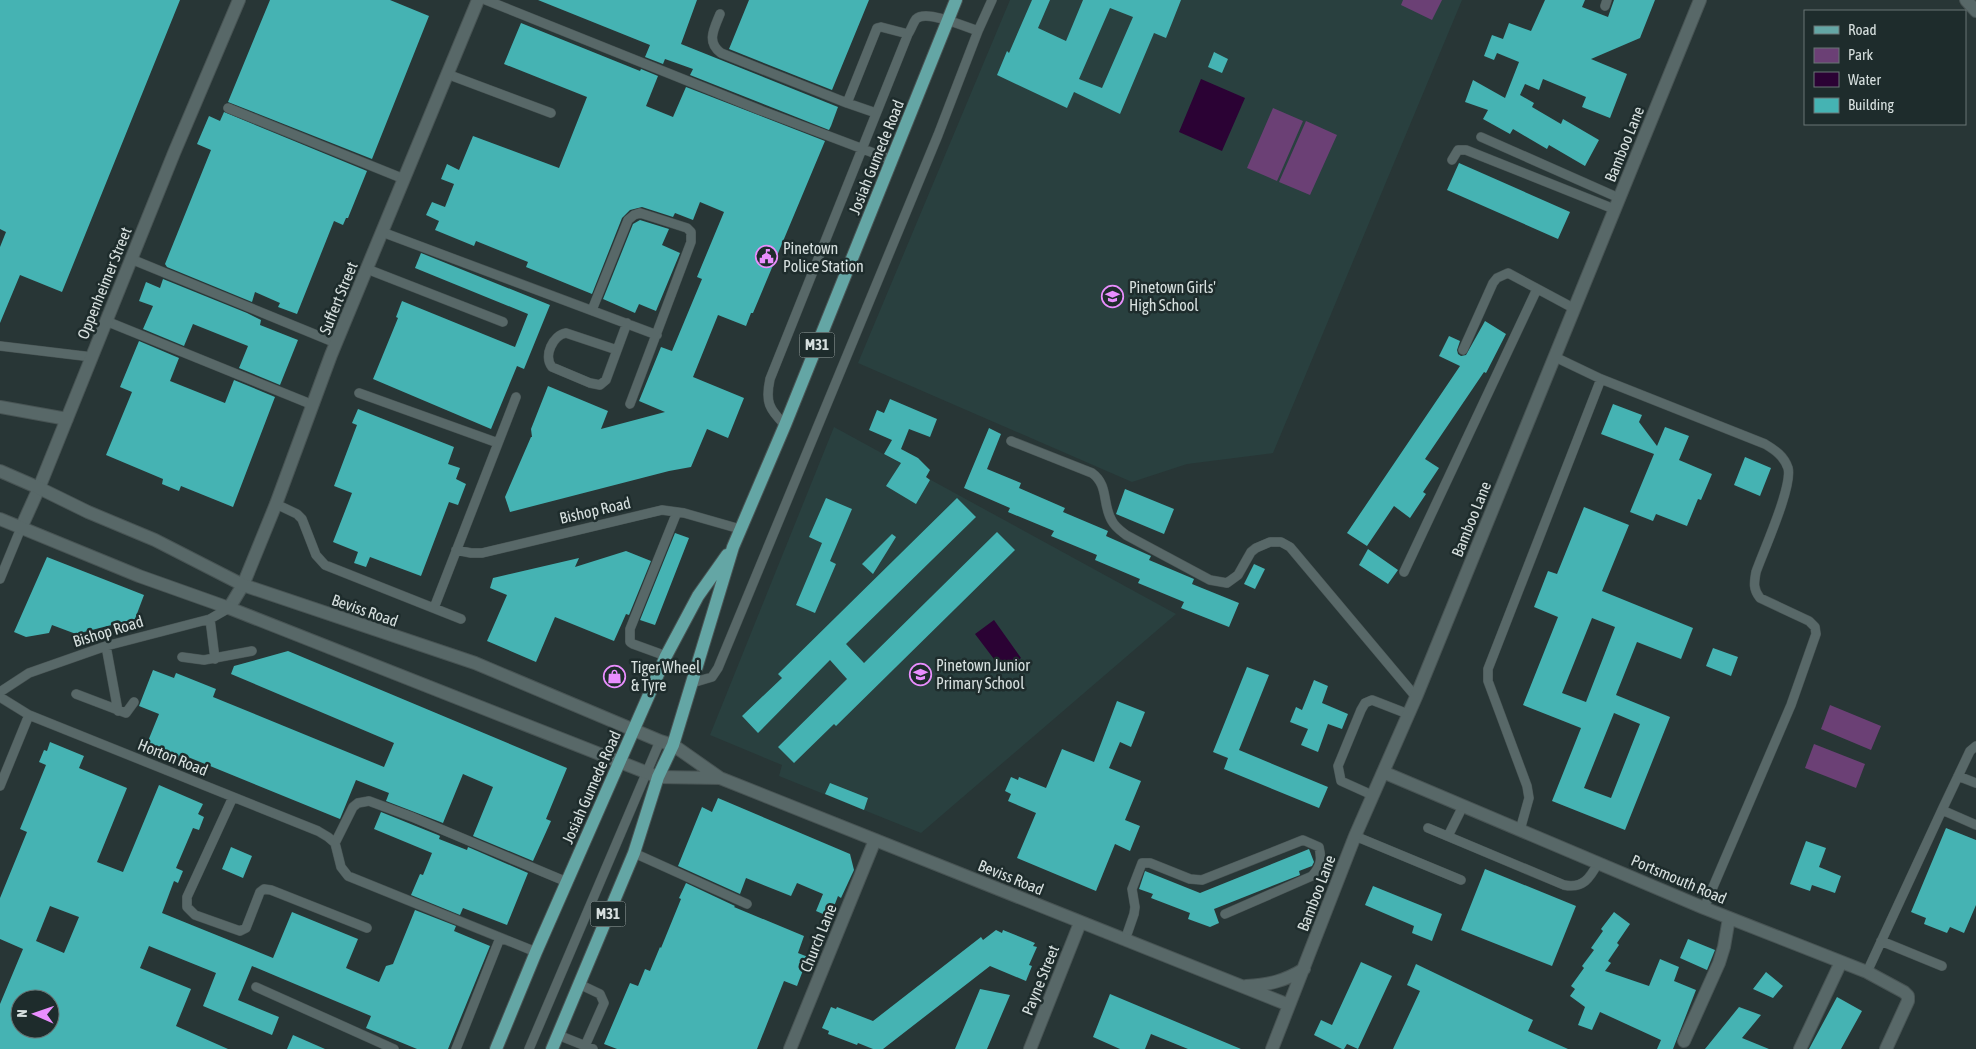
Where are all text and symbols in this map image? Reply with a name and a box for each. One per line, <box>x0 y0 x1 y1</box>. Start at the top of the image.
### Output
legend <box>1804 10 1966 125</box>
text: Road <box>1848 21 1877 38</box>
text: Park <box>1848 46 1873 63</box>
text: Water <box>1848 71 1881 88</box>
text: Building <box>1848 96 1894 113</box>
street label: Josiah Gumede Road <box>845 97 907 217</box>
street label: Bamboo Lane <box>1601 104 1647 184</box>
street label: Oppenheimer Street <box>73 224 136 342</box>
place label: Pinetown Police Station <box>783 239 864 275</box>
public building icon: Pinetown Police Station <box>755 245 779 269</box>
street label: Suffert Street <box>315 259 361 337</box>
place label: Pinetown Girls' High School <box>1129 278 1216 315</box>
school or university icon: Pinetown Girls' High School <box>1101 284 1125 308</box>
road number: M31 <box>800 332 834 358</box>
street label: Bamboo Lane <box>1448 479 1494 559</box>
street label: Bishop Road <box>558 493 633 528</box>
street label: Beviss Road <box>329 590 401 630</box>
street label: Bishop Road <box>71 612 146 651</box>
place label: Pinetown Junior Primary School <box>936 656 1030 693</box>
place label: Tiger Wheel & Tyre <box>631 658 701 695</box>
school or university icon: Pinetown Junior Primary School <box>908 662 932 686</box>
shop icon: Tiger Wheel & Tyre <box>603 664 627 688</box>
street label: Josiah Gumede Road <box>558 728 624 846</box>
street label: Horton Road <box>135 735 211 779</box>
street label: Portsmouth Road <box>1629 851 1729 907</box>
street label: Bamboo Lane <box>1293 852 1339 934</box>
street label: Beviss Road <box>976 856 1046 898</box>
street label: Church Lane <box>796 901 840 975</box>
road number: M31 <box>590 902 626 926</box>
street label: Payne Street <box>1018 942 1063 1018</box>
north arrow <box>10 989 60 1039</box>
text: N <box>14 1009 30 1018</box>

